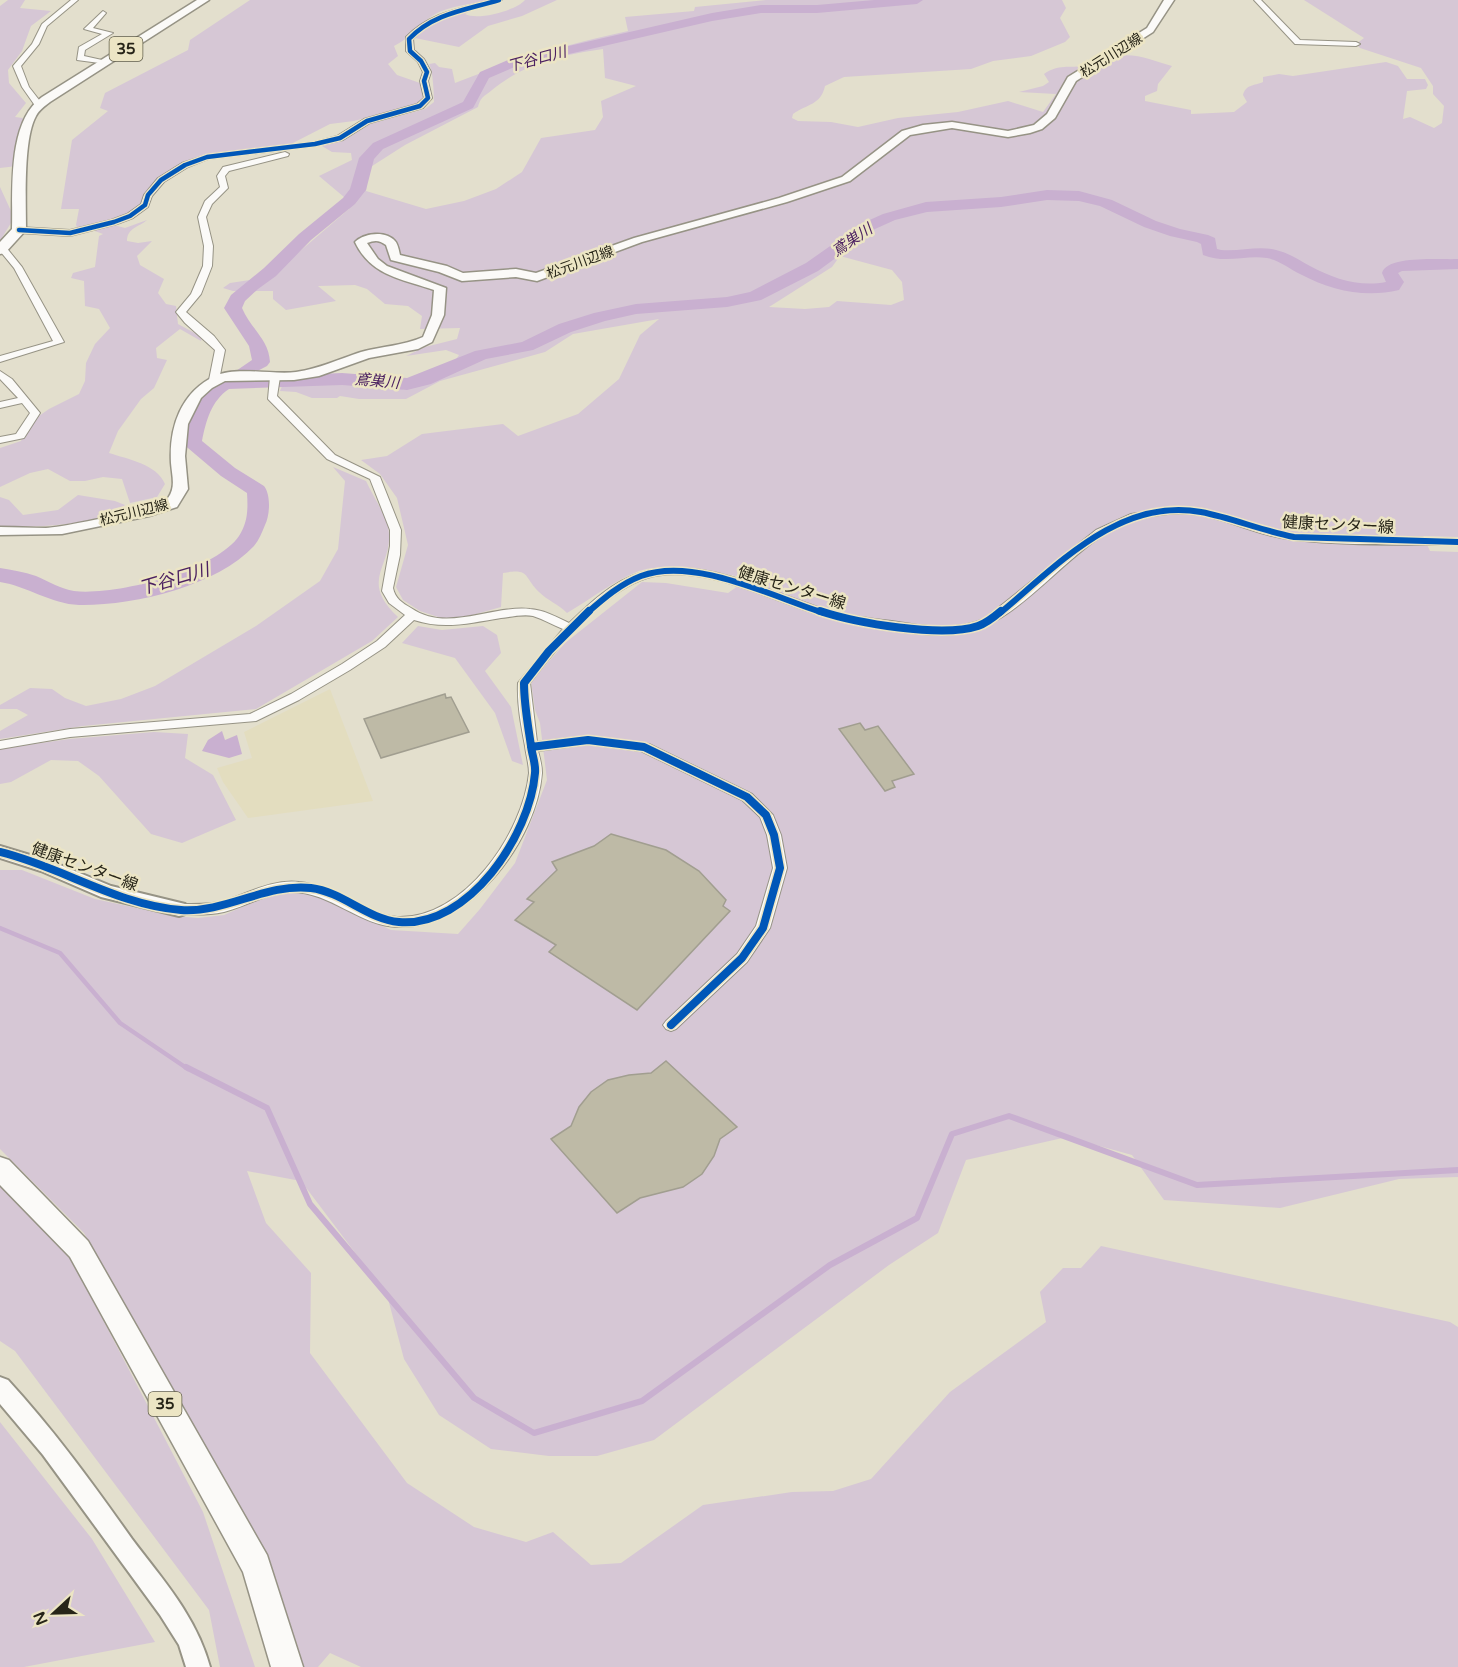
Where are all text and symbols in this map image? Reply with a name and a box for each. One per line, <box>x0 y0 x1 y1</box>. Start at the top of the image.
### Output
street label: 松元川辺線 <box>1077 30 1145 81</box>
road number: 35 <box>110 37 142 61</box>
water label: 下谷口川 <box>506 42 570 75</box>
water label: 鳶巣川 <box>828 219 877 260</box>
street label: 松元川辺線 <box>544 243 616 282</box>
water label: 鳶巣川 <box>354 370 402 392</box>
street label: 松元川辺線 <box>98 496 170 529</box>
street label: 健康センター線 <box>1281 512 1394 538</box>
water label: 下谷口川 <box>136 558 214 599</box>
street label: 健康センター線 <box>735 562 848 614</box>
street label: 健康センター線 <box>29 838 141 895</box>
road number: 35 <box>148 1392 182 1416</box>
north arrow <box>24 1583 84 1643</box>
text: N <box>29 1609 53 1628</box>

